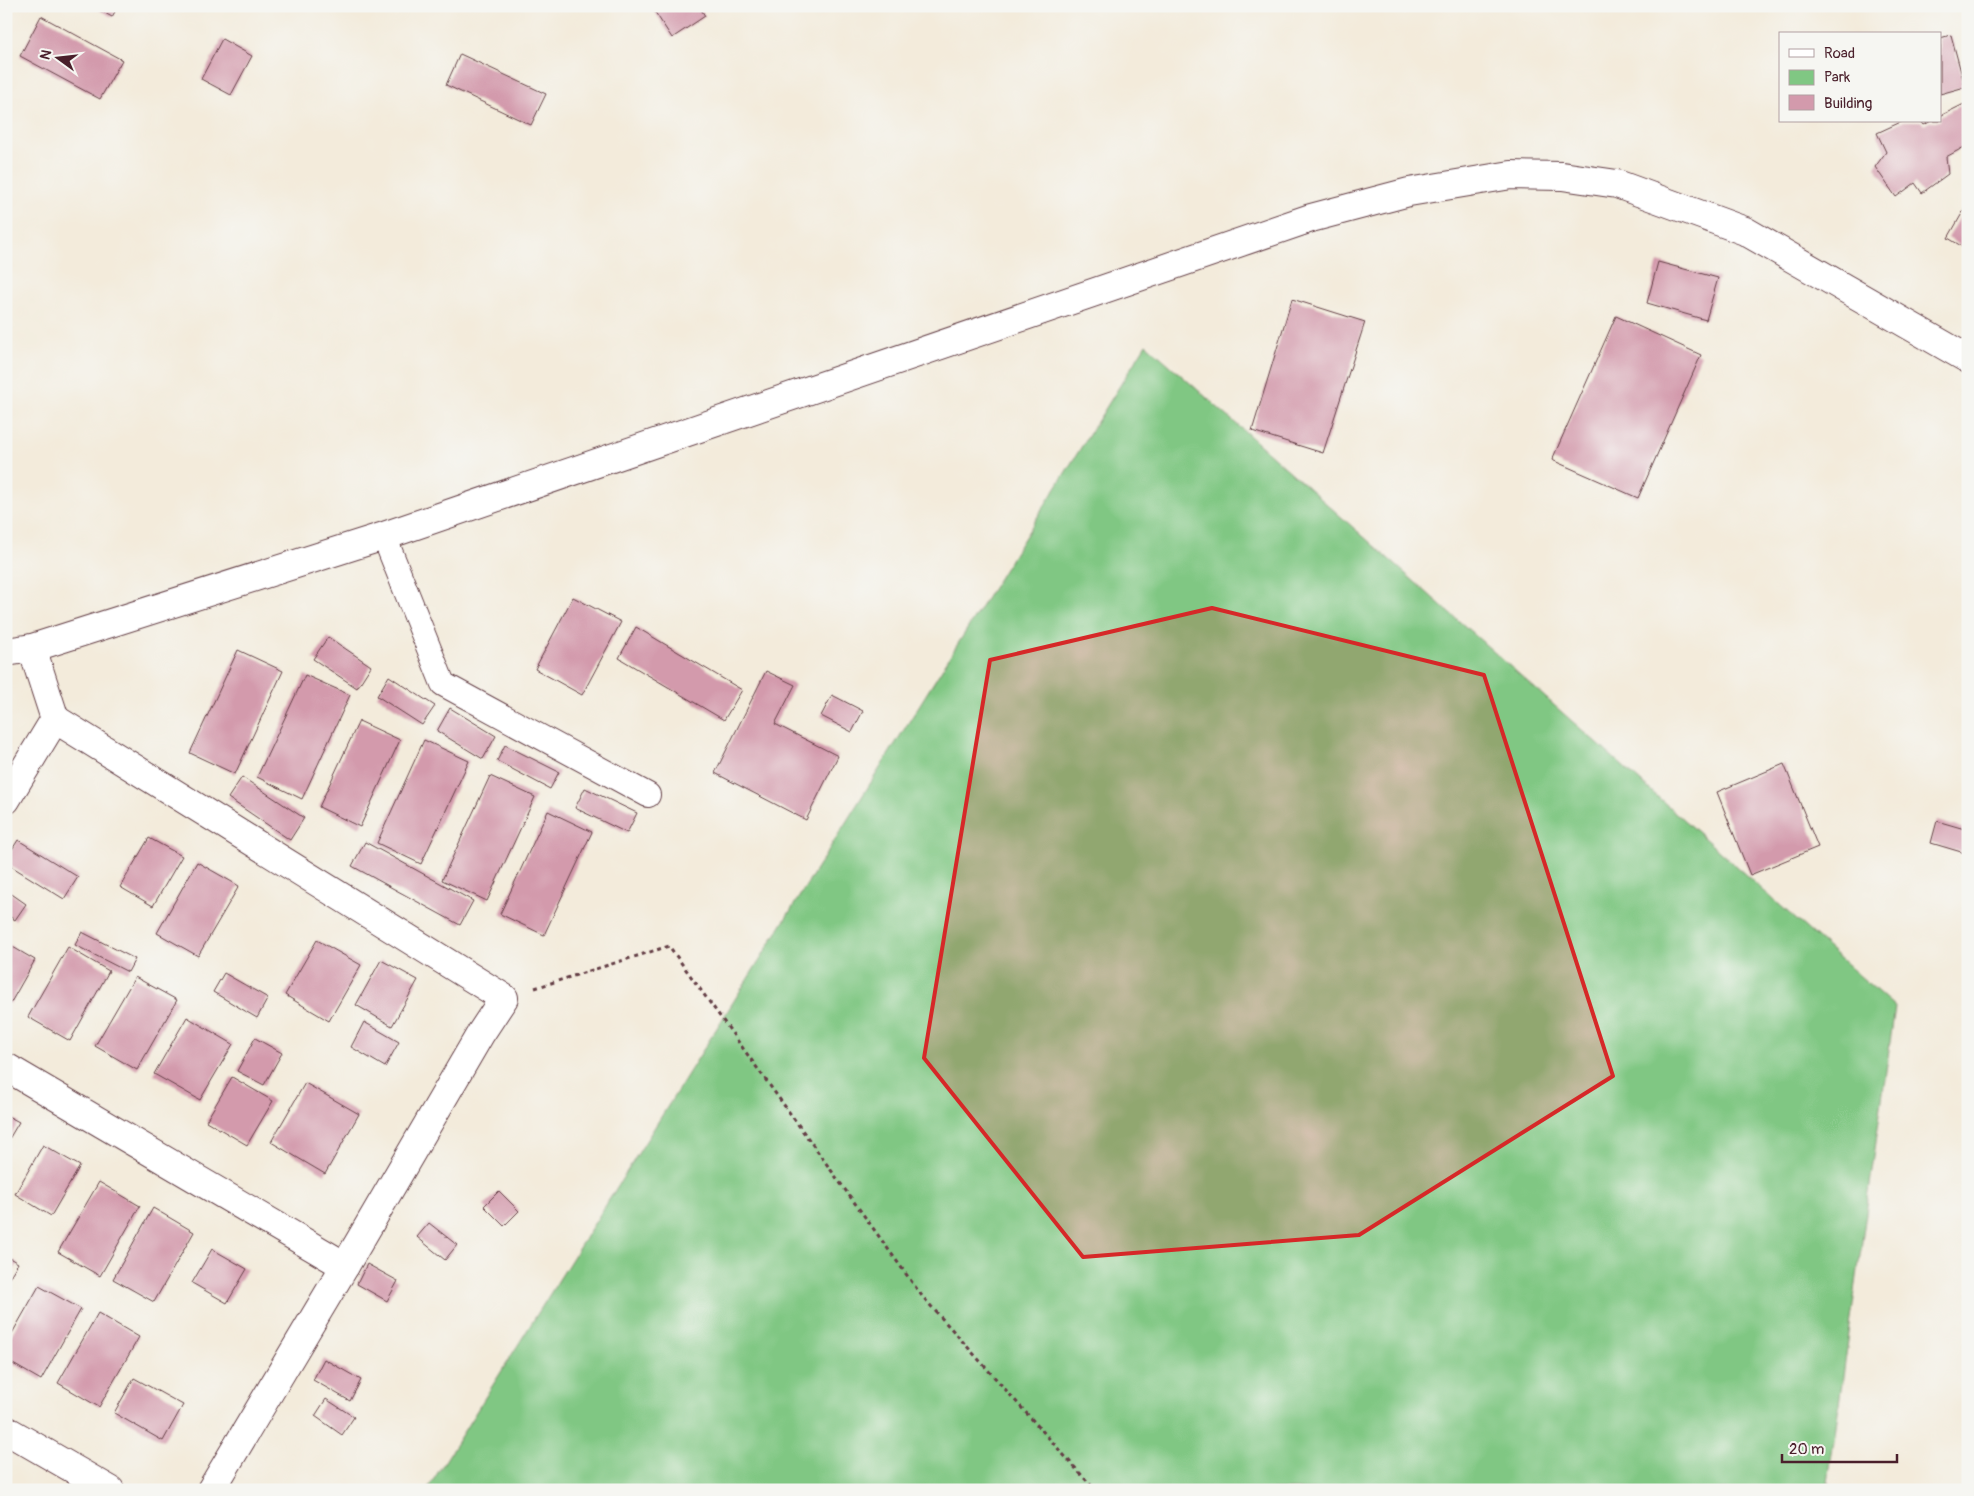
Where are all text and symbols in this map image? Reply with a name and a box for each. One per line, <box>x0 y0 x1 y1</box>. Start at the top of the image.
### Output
north arrow <box>32 32 82 82</box>
legend <box>1779 32 1942 122</box>
text: Road <box>1824 44 1855 63</box>
text: N <box>36 48 55 62</box>
text: Park <box>1824 68 1851 87</box>
text: Building <box>1824 94 1872 113</box>
scale bar <box>1782 1431 1896 1463</box>
text: 20 m <box>1789 1440 1824 1459</box>

